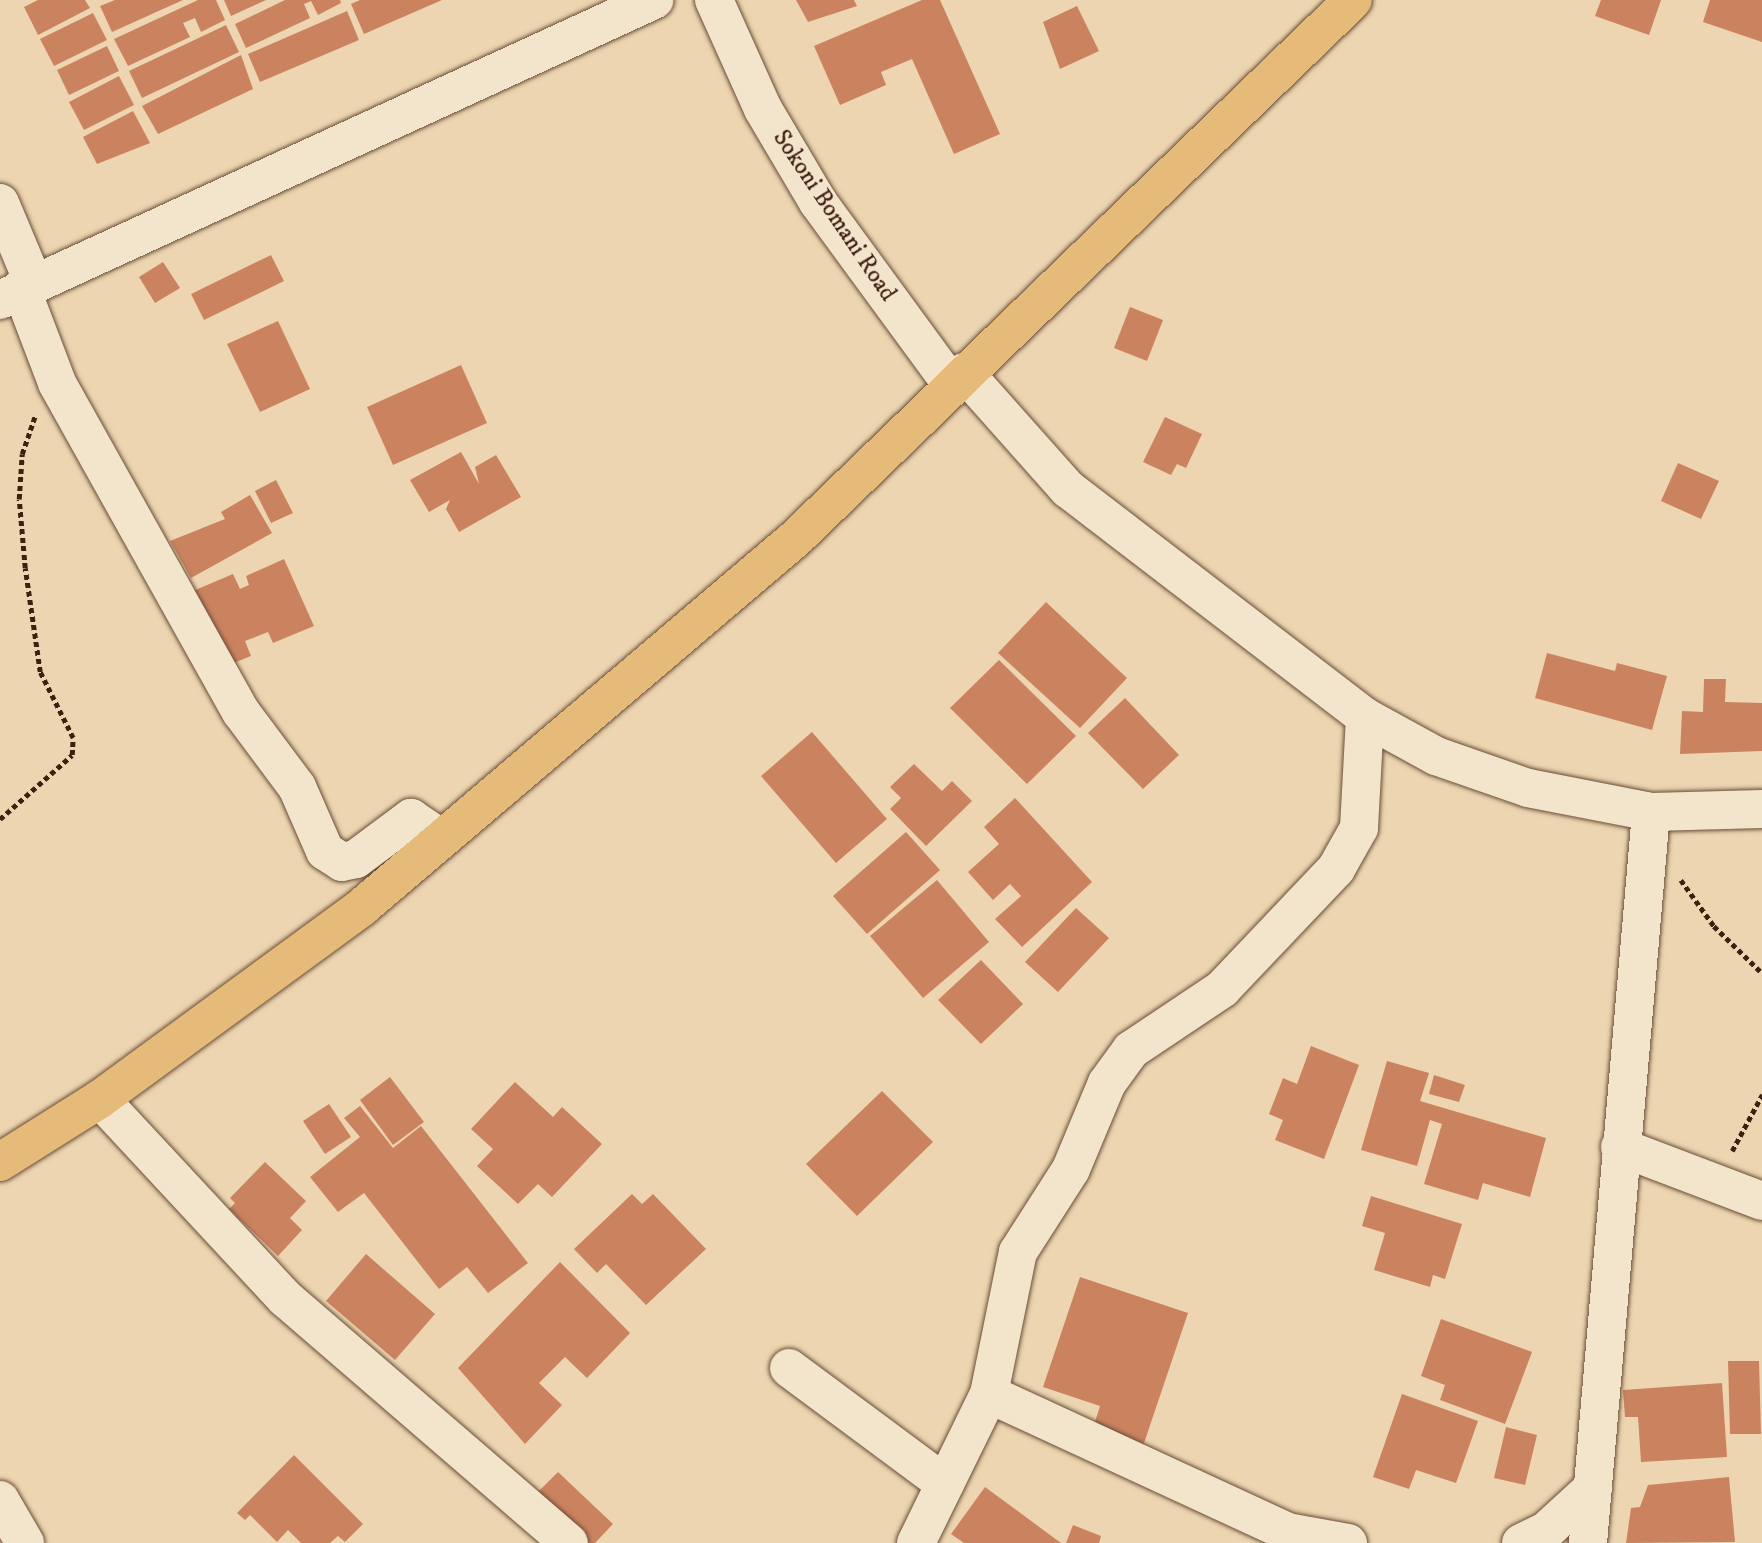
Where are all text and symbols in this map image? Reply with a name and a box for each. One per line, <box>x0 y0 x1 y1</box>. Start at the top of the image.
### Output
street label: Sokoni Bomani Road <box>766 125 902 307</box>

